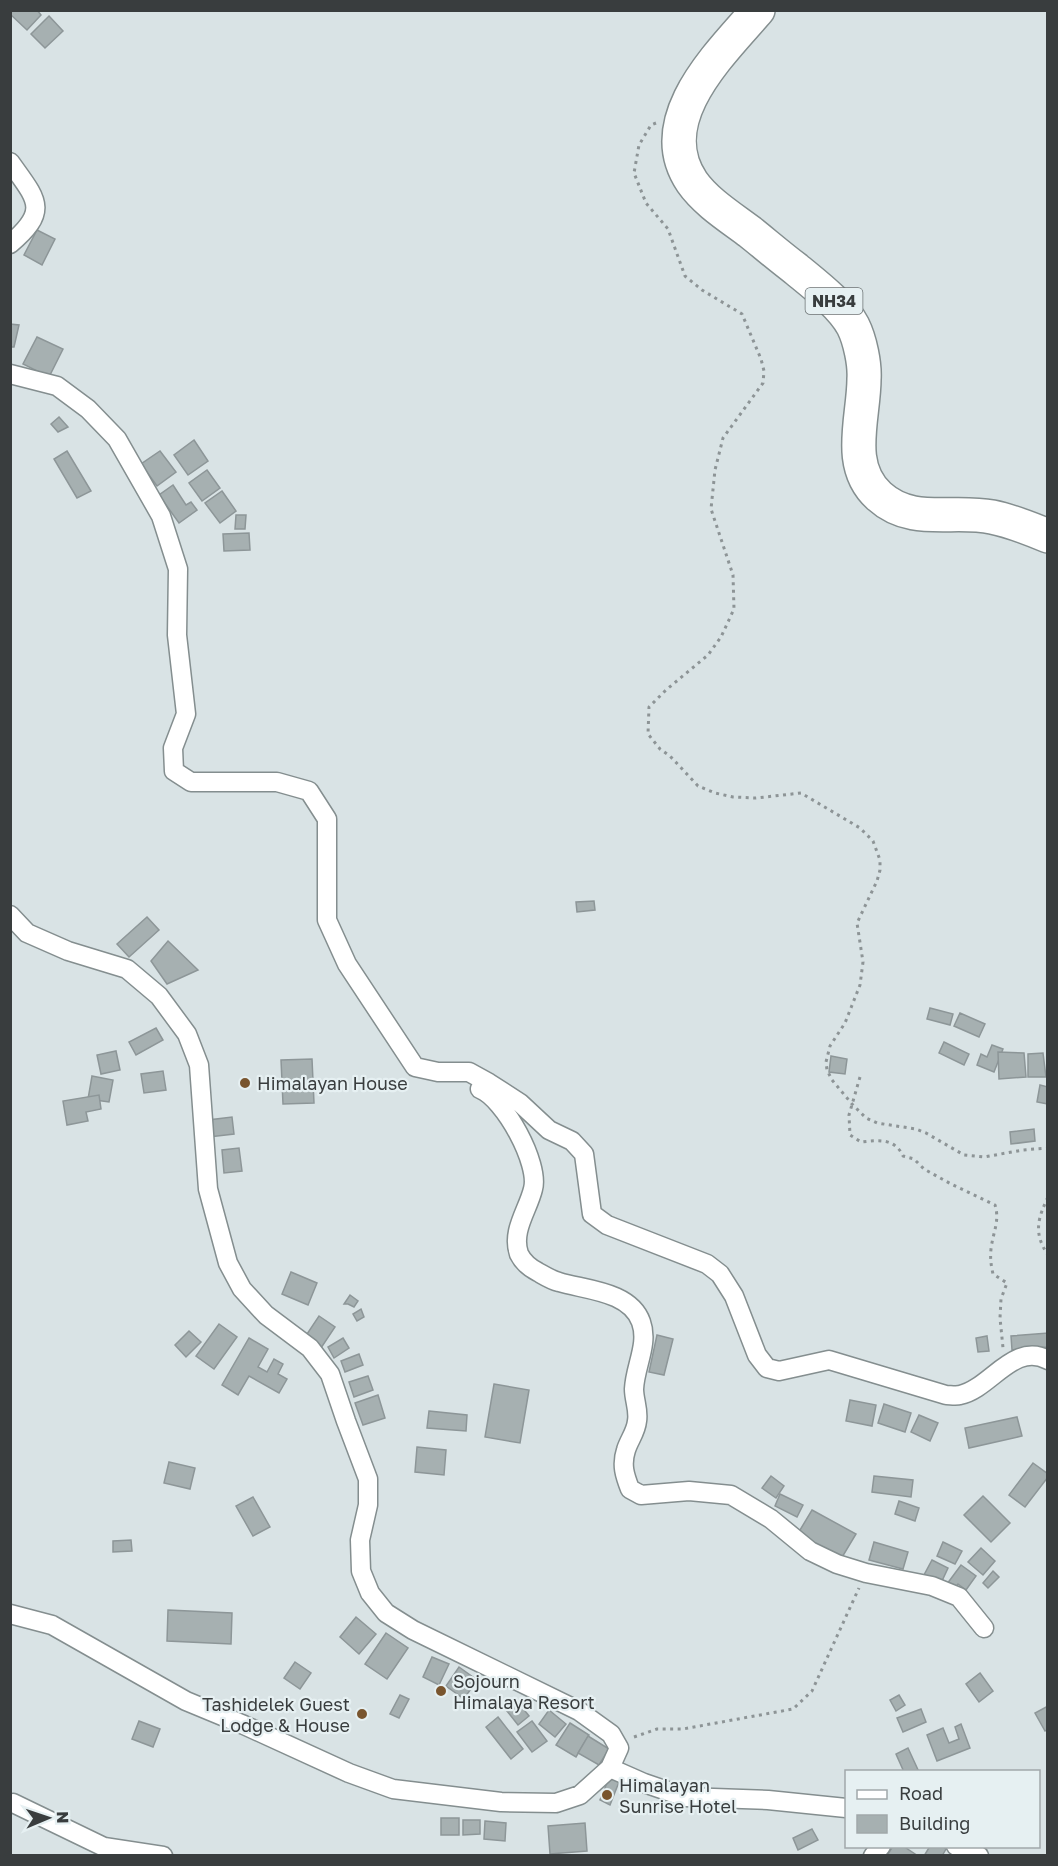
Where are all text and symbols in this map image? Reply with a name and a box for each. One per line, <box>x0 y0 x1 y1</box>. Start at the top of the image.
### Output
road number: NH34 <box>806 288 862 314</box>
place label: Himalayan House <box>257 1072 408 1094</box>
marker: Himalayan House <box>238 1076 252 1090</box>
place label: Sojourn Himalaya Resort <box>453 1670 595 1713</box>
marker: Sojourn Himalaya Resort <box>434 1684 448 1698</box>
place label: Tashidelek Guest Lodge & House <box>202 1693 350 1736</box>
marker: Tashidelek Guest Lodge & House <box>355 1707 369 1721</box>
legend <box>845 1770 1040 1848</box>
place label: Himalayan Sunrise Hotel <box>619 1774 737 1817</box>
text: Road <box>899 1782 943 1804</box>
north arrow <box>18 1788 78 1848</box>
marker: Himalayan Sunrise Hotel <box>600 1788 614 1802</box>
text: N <box>53 1811 73 1824</box>
text: Building <box>899 1812 970 1834</box>

